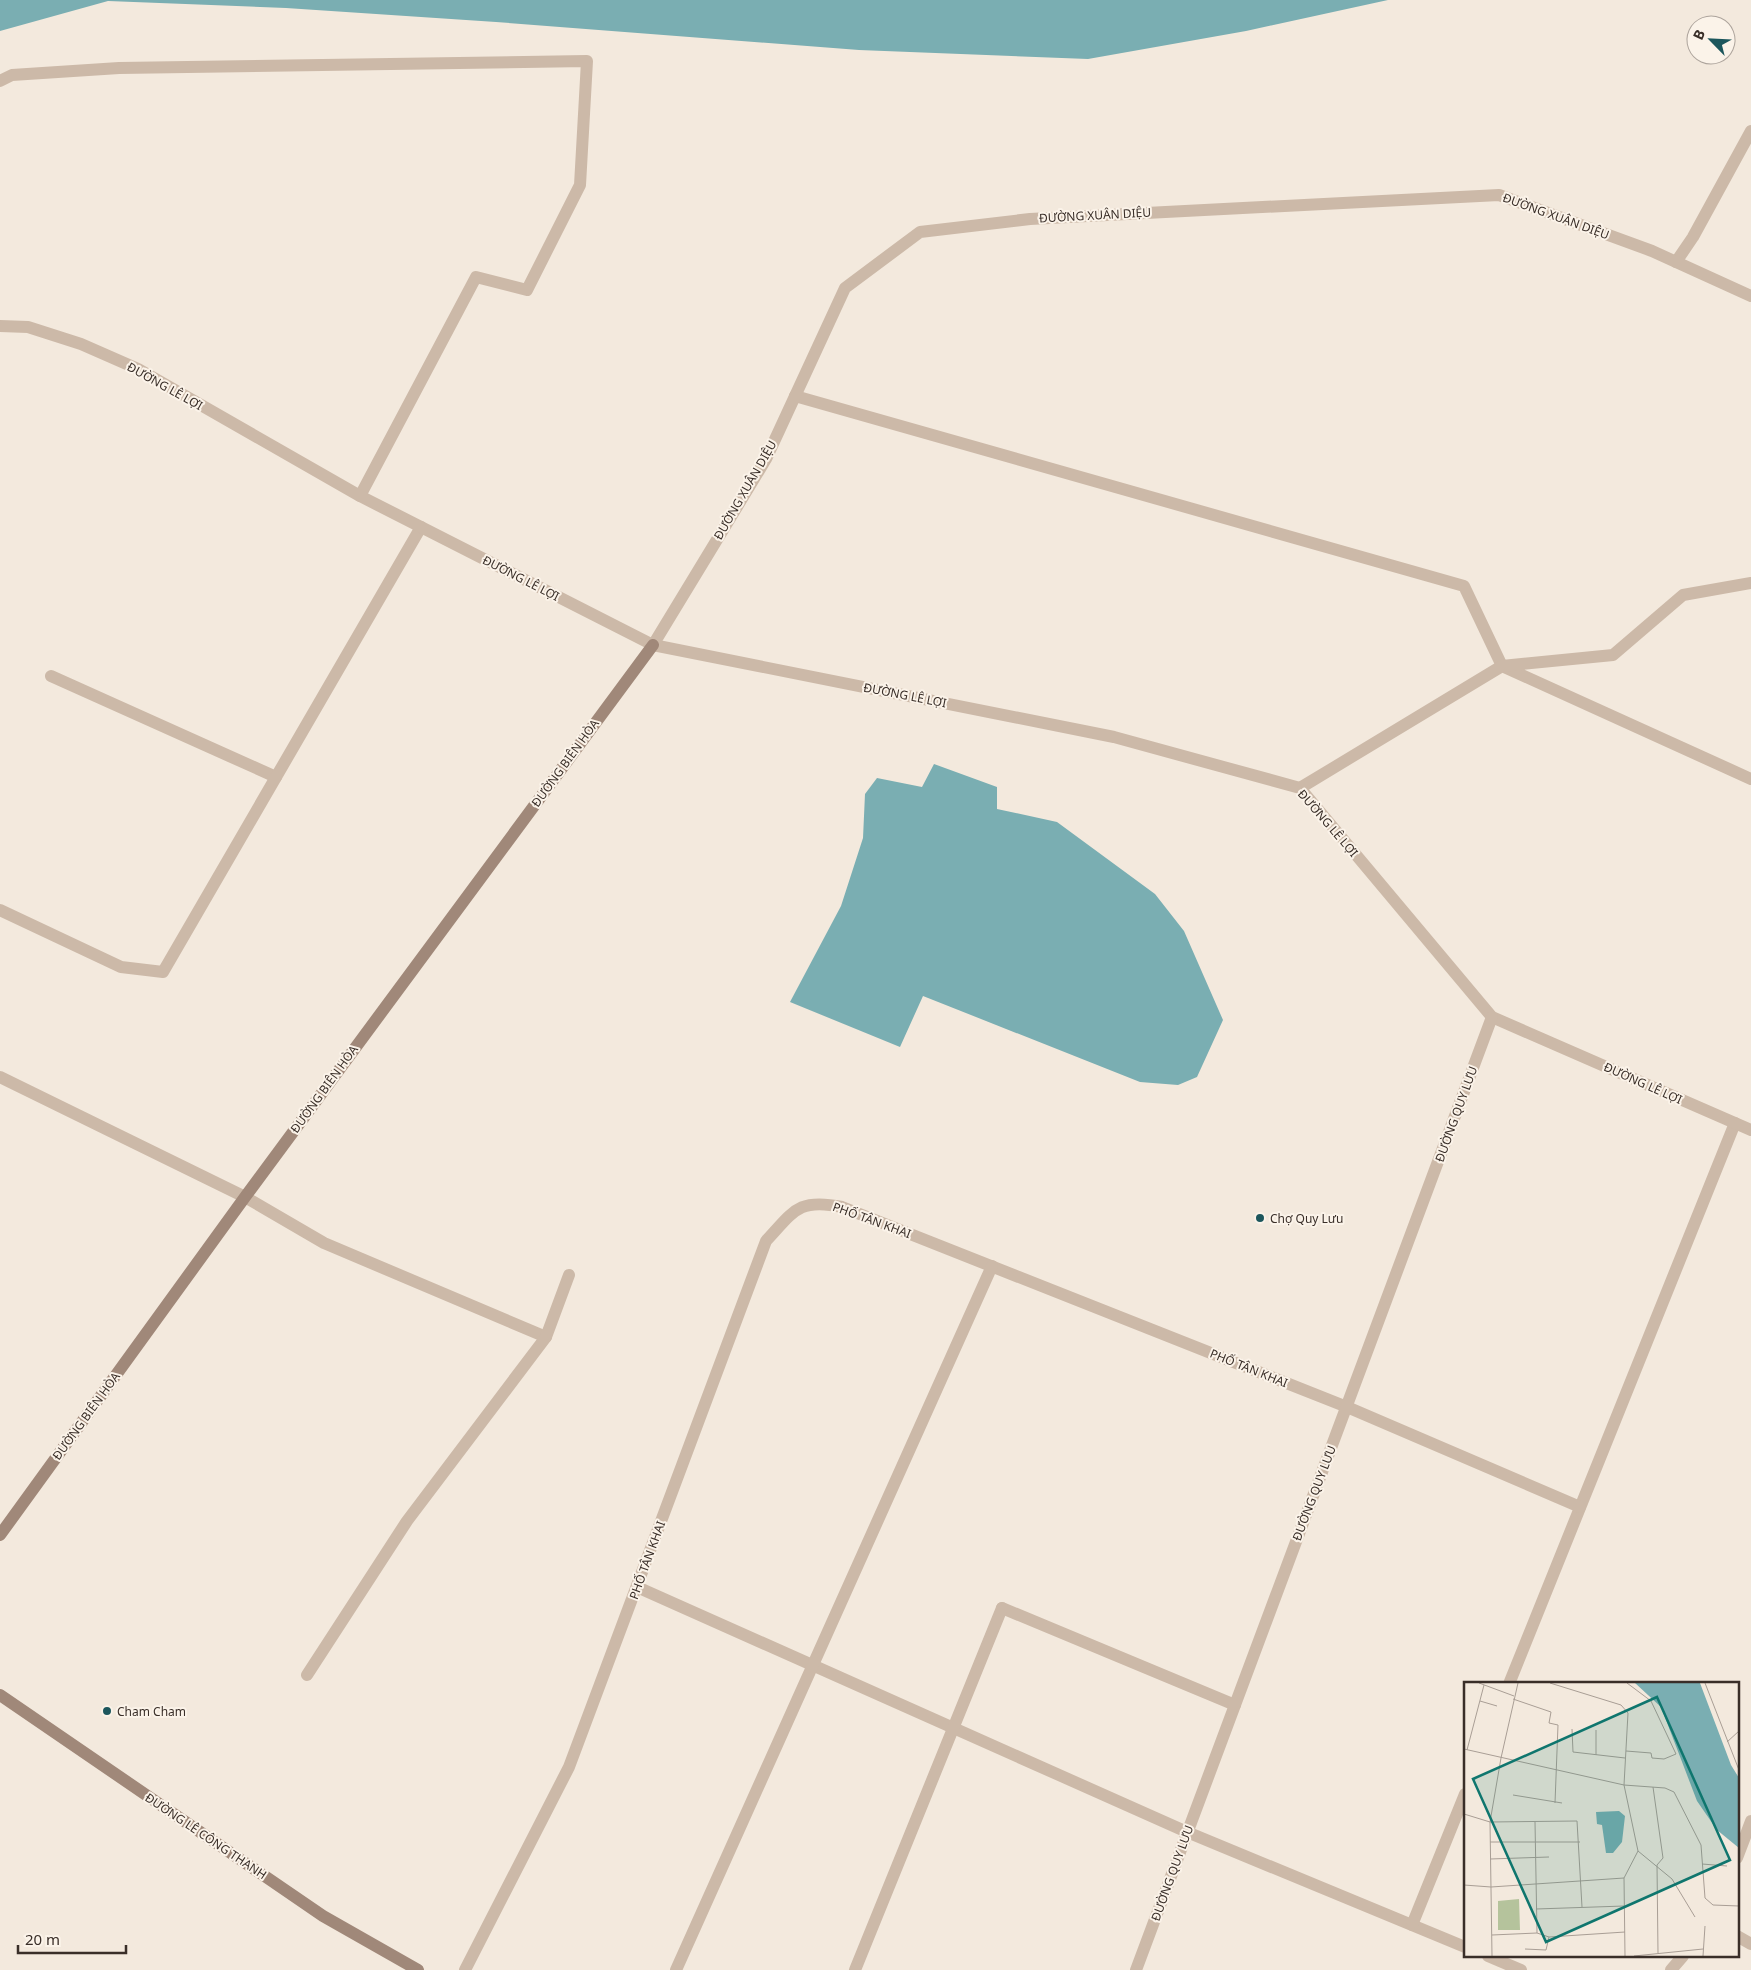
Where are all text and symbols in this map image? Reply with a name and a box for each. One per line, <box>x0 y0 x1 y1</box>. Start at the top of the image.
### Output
north arrow <box>1686 15 1736 65</box>
text: B <box>1688 26 1709 43</box>
street label: ĐƯỜNG XUÂN DIỆU <box>1500 189 1612 243</box>
street label: ĐƯỜNG XUÂN DIỆU <box>1039 204 1151 226</box>
street label: ĐƯỜNG LÊ LỢI <box>124 358 206 414</box>
street label: ĐƯỜNG XUÂN DIỆU <box>710 437 780 543</box>
street label: ĐƯỜNG LÊ LỢI <box>480 551 562 605</box>
street label: ĐƯỜNG LÊ LỢI <box>862 679 948 711</box>
street label: ĐƯỜNG BIÊN HÒA <box>527 715 603 810</box>
street label: ĐƯỜNG LÊ LỢI <box>1294 786 1362 860</box>
street label: ĐƯỜNG BIÊN HÒA <box>286 1041 362 1136</box>
street label: ĐƯỜNG LÊ LỢI <box>1601 1058 1685 1108</box>
street label: ĐƯỜNG QUY LƯU <box>1431 1064 1481 1164</box>
street label: PHỐ TÂN KHAI <box>830 1198 914 1242</box>
place label: Chợ Quy Lưu <box>1270 1210 1343 1227</box>
marker: Chợ Quy Lưu <box>1254 1212 1266 1224</box>
street label: PHỐ TÂN KHAI <box>1208 1345 1290 1391</box>
street label: ĐƯỜNG BIÊN HÒA <box>48 1368 124 1463</box>
street label: ĐƯỜNG QUY LƯU <box>1288 1443 1340 1543</box>
street label: PHỐ TÂN KHAI <box>625 1518 669 1602</box>
inset map <box>1464 1682 1738 1958</box>
place label: Cham Cham <box>117 1703 186 1720</box>
marker: Cham Cham <box>101 1705 113 1717</box>
street label: ĐƯỜNG LÊ CÔNG THANH <box>142 1789 270 1883</box>
street label: ĐƯỜNG QUY LƯU <box>1147 1823 1197 1923</box>
scale bar <box>18 1922 125 1954</box>
text: 20 m <box>25 1929 60 1949</box>

